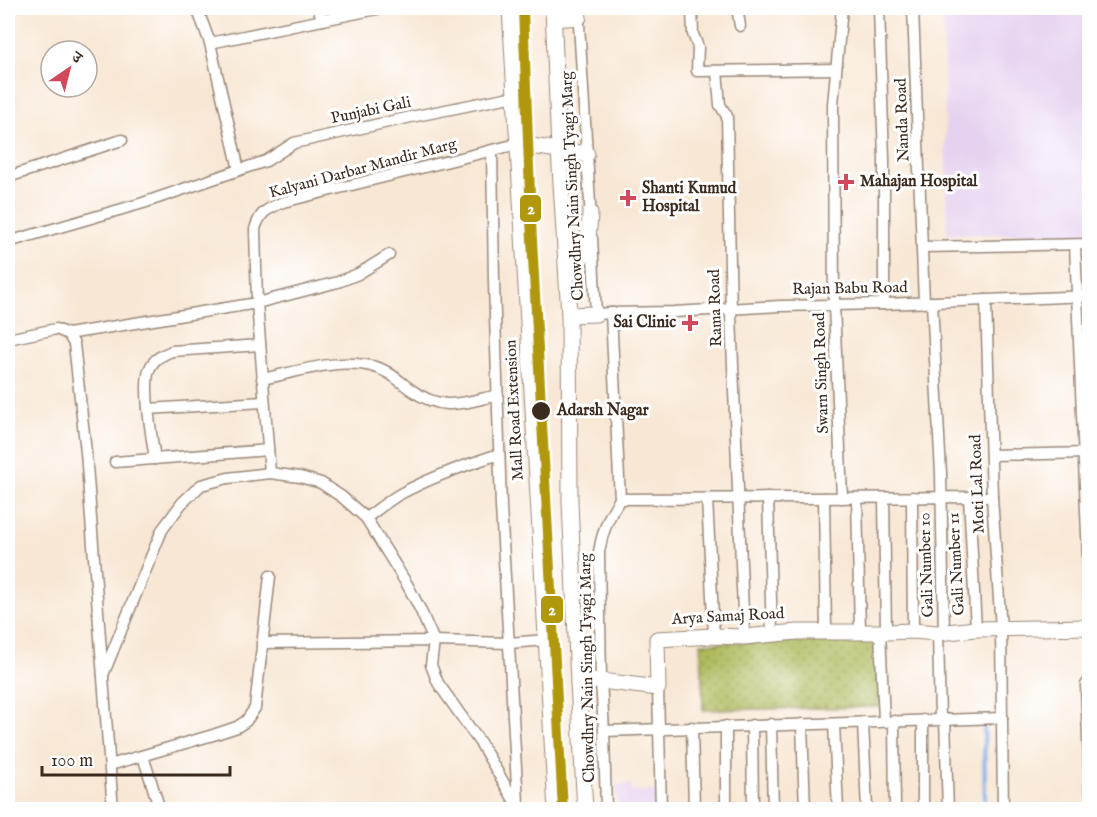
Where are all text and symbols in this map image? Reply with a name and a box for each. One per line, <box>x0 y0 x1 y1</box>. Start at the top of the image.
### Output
north arrow <box>39 39 99 99</box>
text: उ <box>67 47 87 70</box>
street label: Chowdhry Nain Singh Tyagi Marg <box>557 70 589 301</box>
street label: Nanda Road <box>892 77 914 162</box>
street label: Punjabi Gali <box>329 93 413 129</box>
street label: Kalyani Darbar Mandir Marg <box>267 134 459 204</box>
place label: Mahajan Hospital <box>860 172 978 192</box>
marker: Mahajan Hospital <box>837 173 855 191</box>
place label: Shanti Kumud Hospital <box>642 179 737 217</box>
marker: Shanti Kumud Hospital <box>619 189 637 207</box>
line badge: 2 <box>519 194 542 223</box>
text: 2 <box>527 200 535 220</box>
street label: Rama Road <box>705 268 727 347</box>
street label: Rajan Babu Road <box>792 278 908 300</box>
street label: Swarn Singh Road <box>810 312 834 434</box>
place label: Sai Clinic <box>613 313 676 333</box>
marker: Sai Clinic <box>681 314 699 332</box>
street label: Mall Road Extension <box>501 339 529 481</box>
marker: Adarsh Nagar <box>530 400 552 422</box>
place label: Adarsh Nagar <box>556 401 649 421</box>
street label: Moti Lal Road <box>966 434 990 534</box>
street label: Gali Number 10 <box>915 512 939 618</box>
street label: Gali Number 11 <box>944 512 970 616</box>
street label: Chowdhry Nain Singh Tyagi Marg <box>576 553 600 783</box>
line badge: 2 <box>540 595 564 624</box>
text: 2 <box>548 601 556 621</box>
street label: Arya Samaj Road <box>670 604 785 630</box>
scale bar <box>42 739 230 777</box>
text: 100 m <box>51 750 93 773</box>

